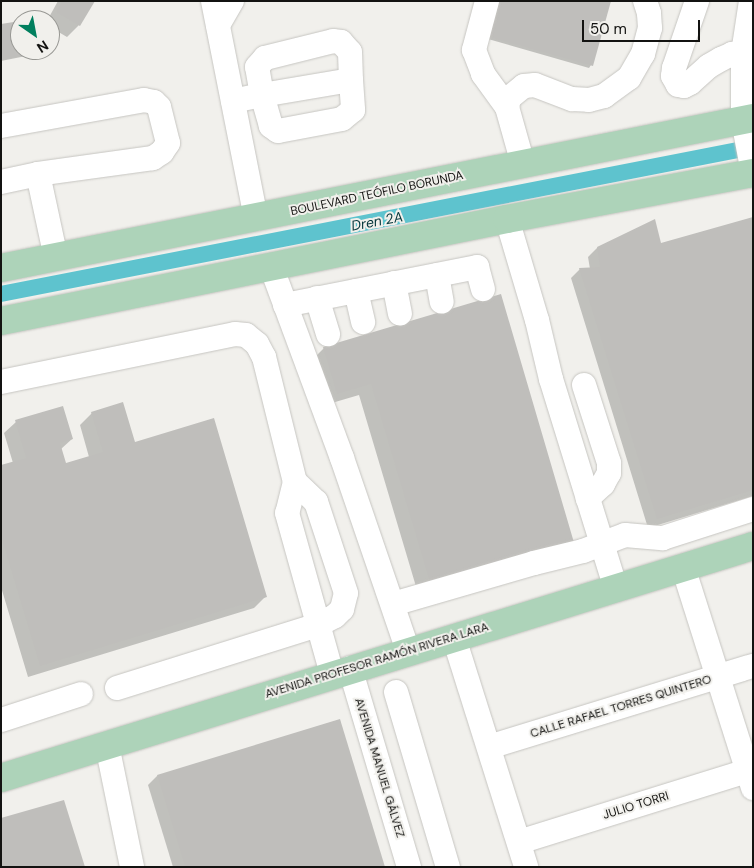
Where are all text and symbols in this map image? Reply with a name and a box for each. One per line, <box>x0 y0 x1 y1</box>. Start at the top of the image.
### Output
north arrow <box>10 10 60 60</box>
scale bar <box>584 10 702 42</box>
text: 50 m <box>590 19 627 39</box>
text: N <box>33 36 52 57</box>
street label: BOULEVARD TEÓFILO BORUNDA <box>289 169 465 219</box>
water label: Dren 2A <box>350 208 404 234</box>
street label: AVENIDA PROFESOR RAMÓN RIVERA LARA <box>263 620 491 702</box>
street label: CALLE RAFAEL TORRES QUINTERO <box>529 673 713 741</box>
street label: AVENIDA MANUEL GÁLVEZ <box>351 696 407 840</box>
street label: JULIO TORRI <box>601 789 671 823</box>

